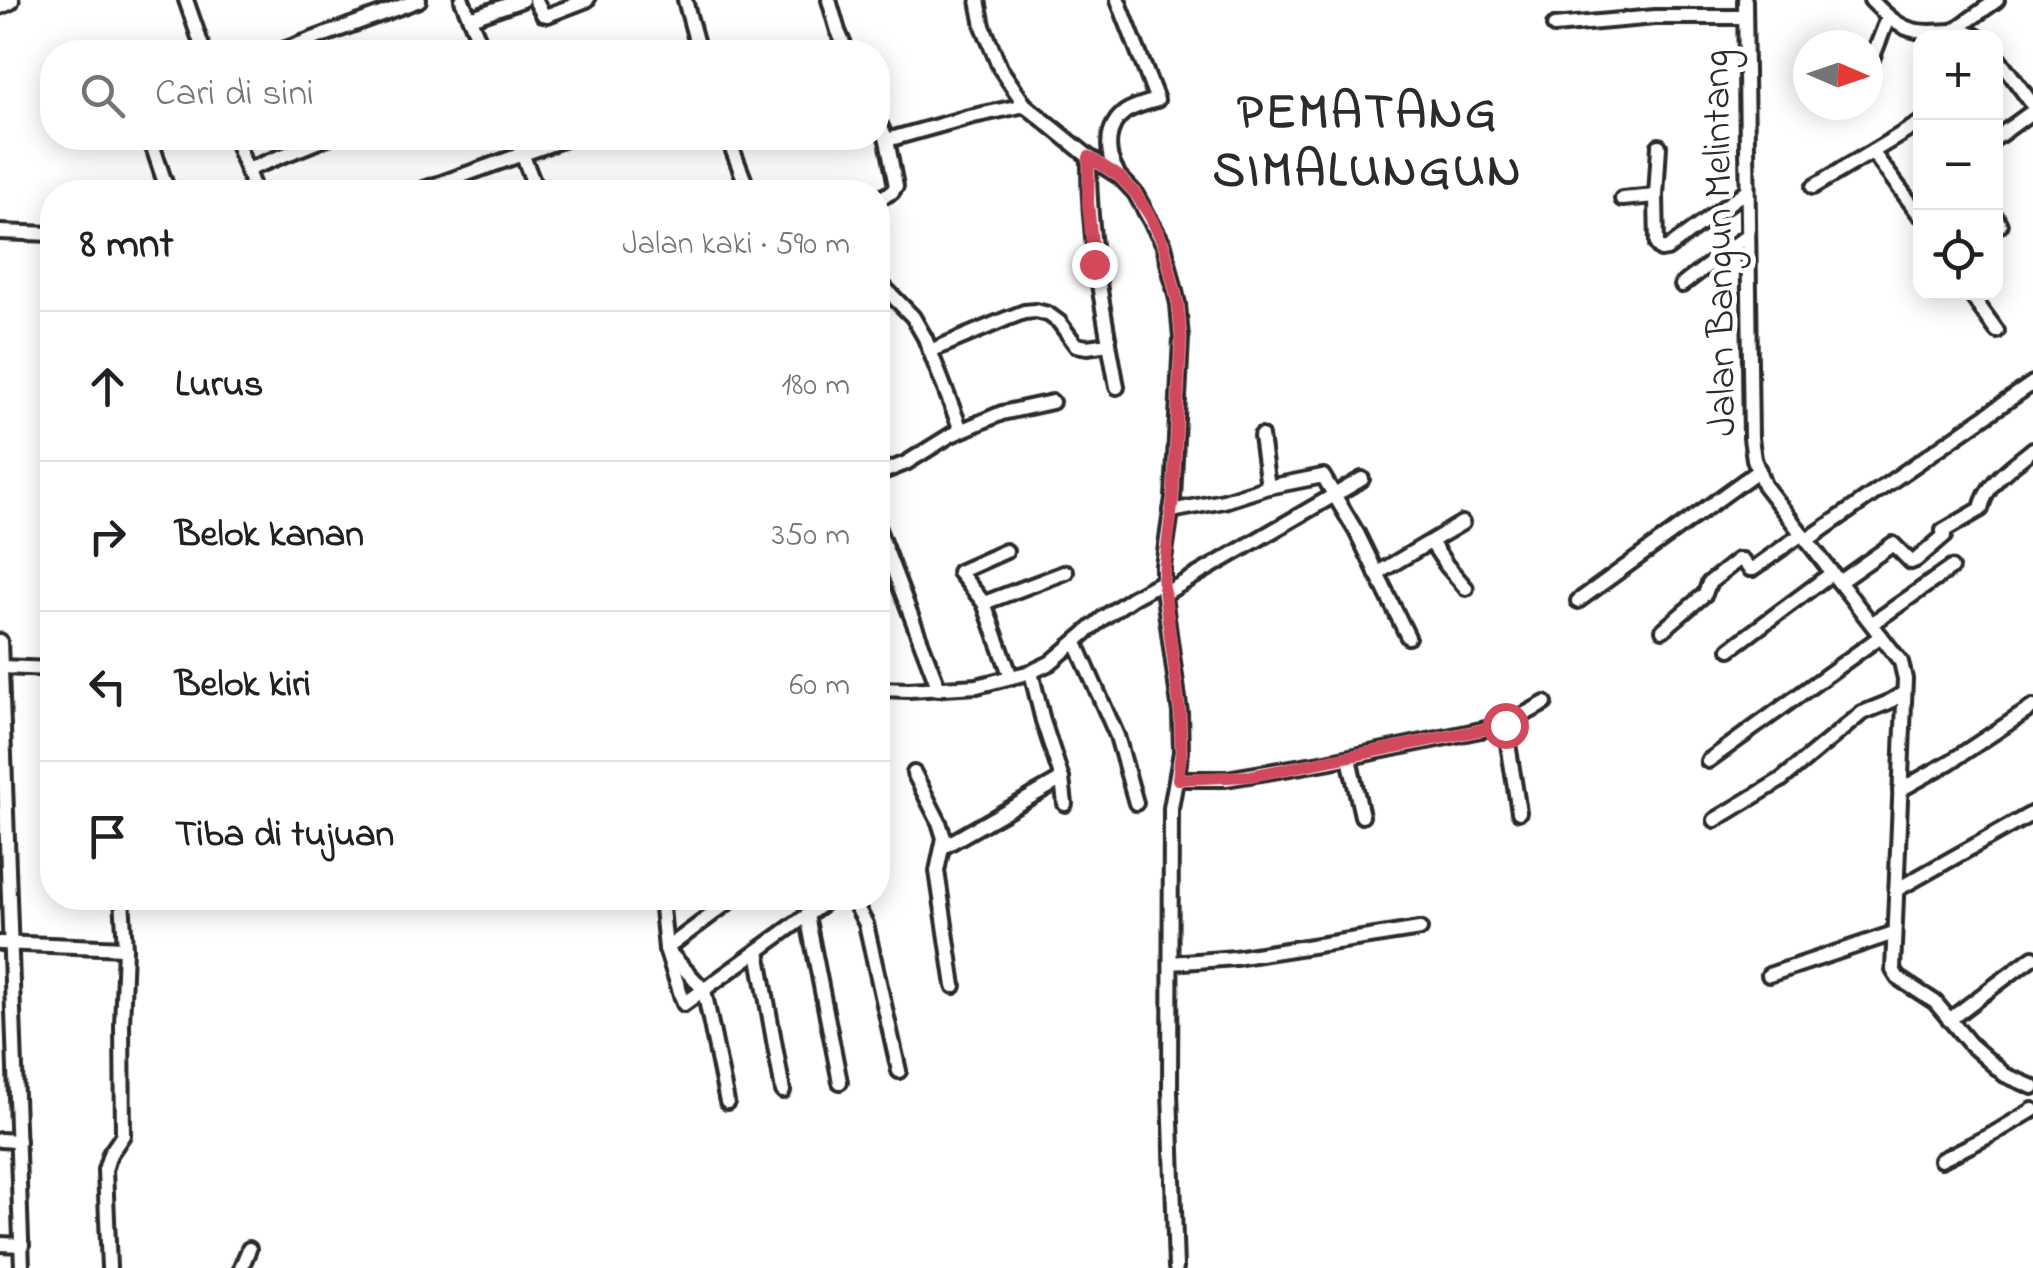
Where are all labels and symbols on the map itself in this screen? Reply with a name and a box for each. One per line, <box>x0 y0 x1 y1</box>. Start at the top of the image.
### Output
north arrow <box>1793 30 1883 120</box>
street label: Jalan Bangun Melintang <box>1689 49 1754 437</box>
district label: PEMATANG SIMALUNGUN <box>1213 78 1523 209</box>
route end <box>1072 242 1118 288</box>
route start <box>1483 703 1529 749</box>

